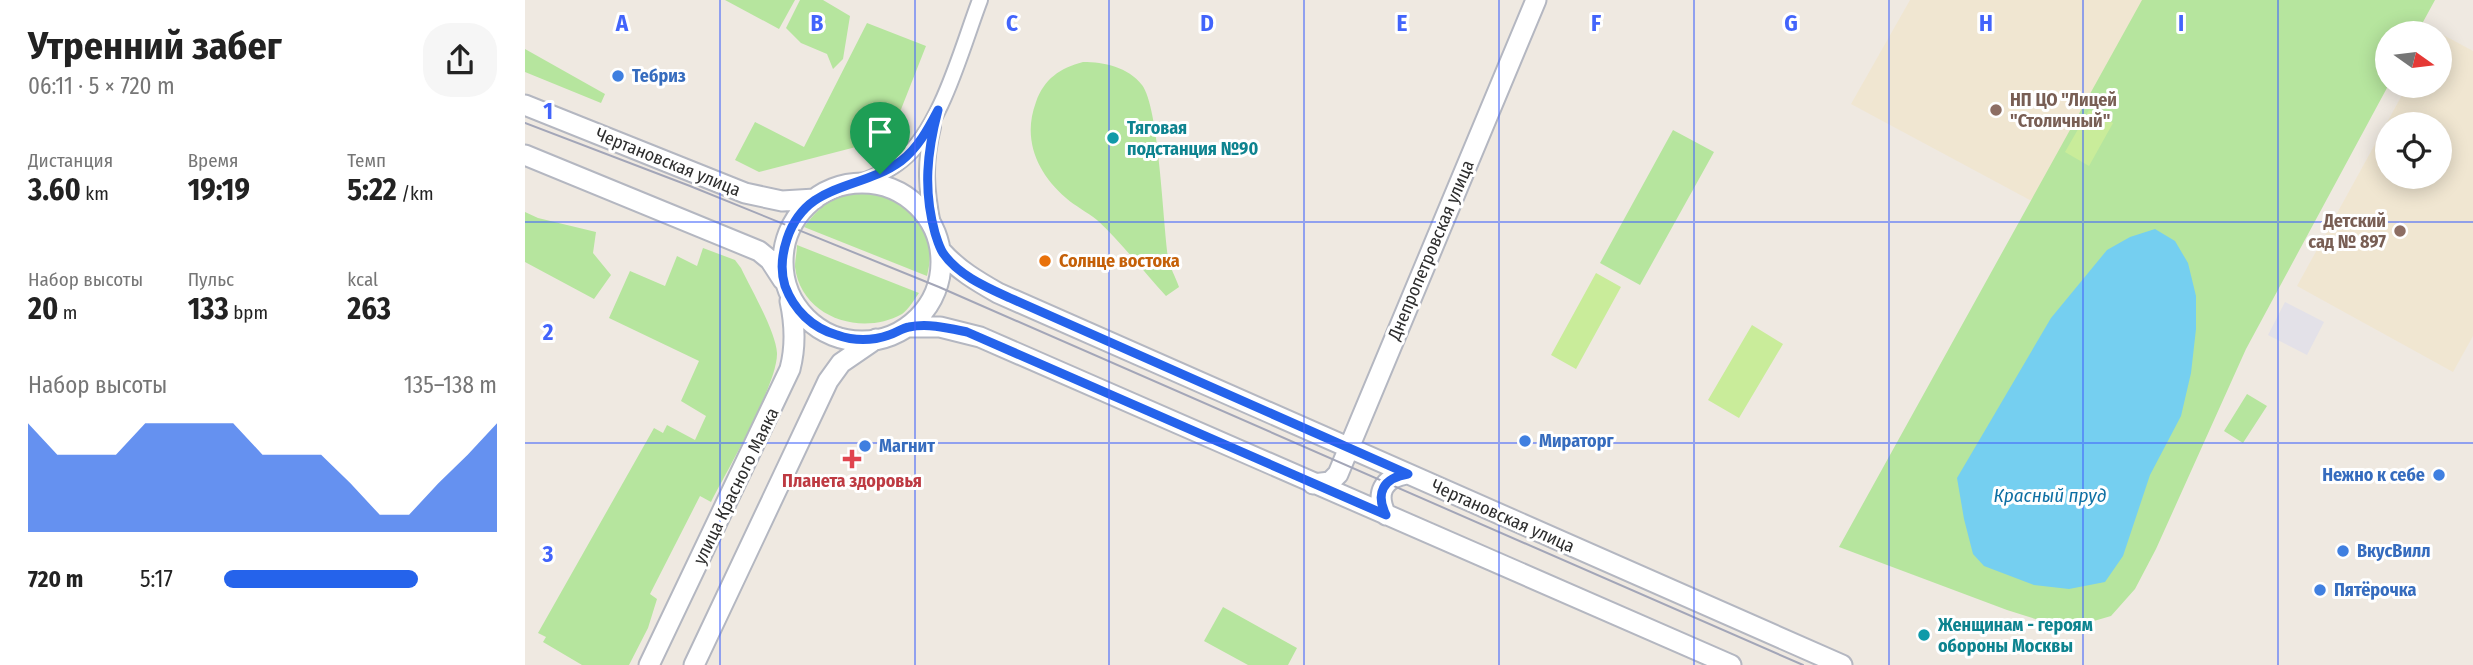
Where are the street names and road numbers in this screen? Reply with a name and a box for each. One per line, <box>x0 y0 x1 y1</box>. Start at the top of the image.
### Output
street label: Чертановская улица <box>592 123 744 201</box>
street label: Днепропетровская улица <box>1383 157 1479 344</box>
street label: улица Красного Маяка <box>688 404 784 568</box>
street label: Чертановская улица <box>1428 475 1578 558</box>

